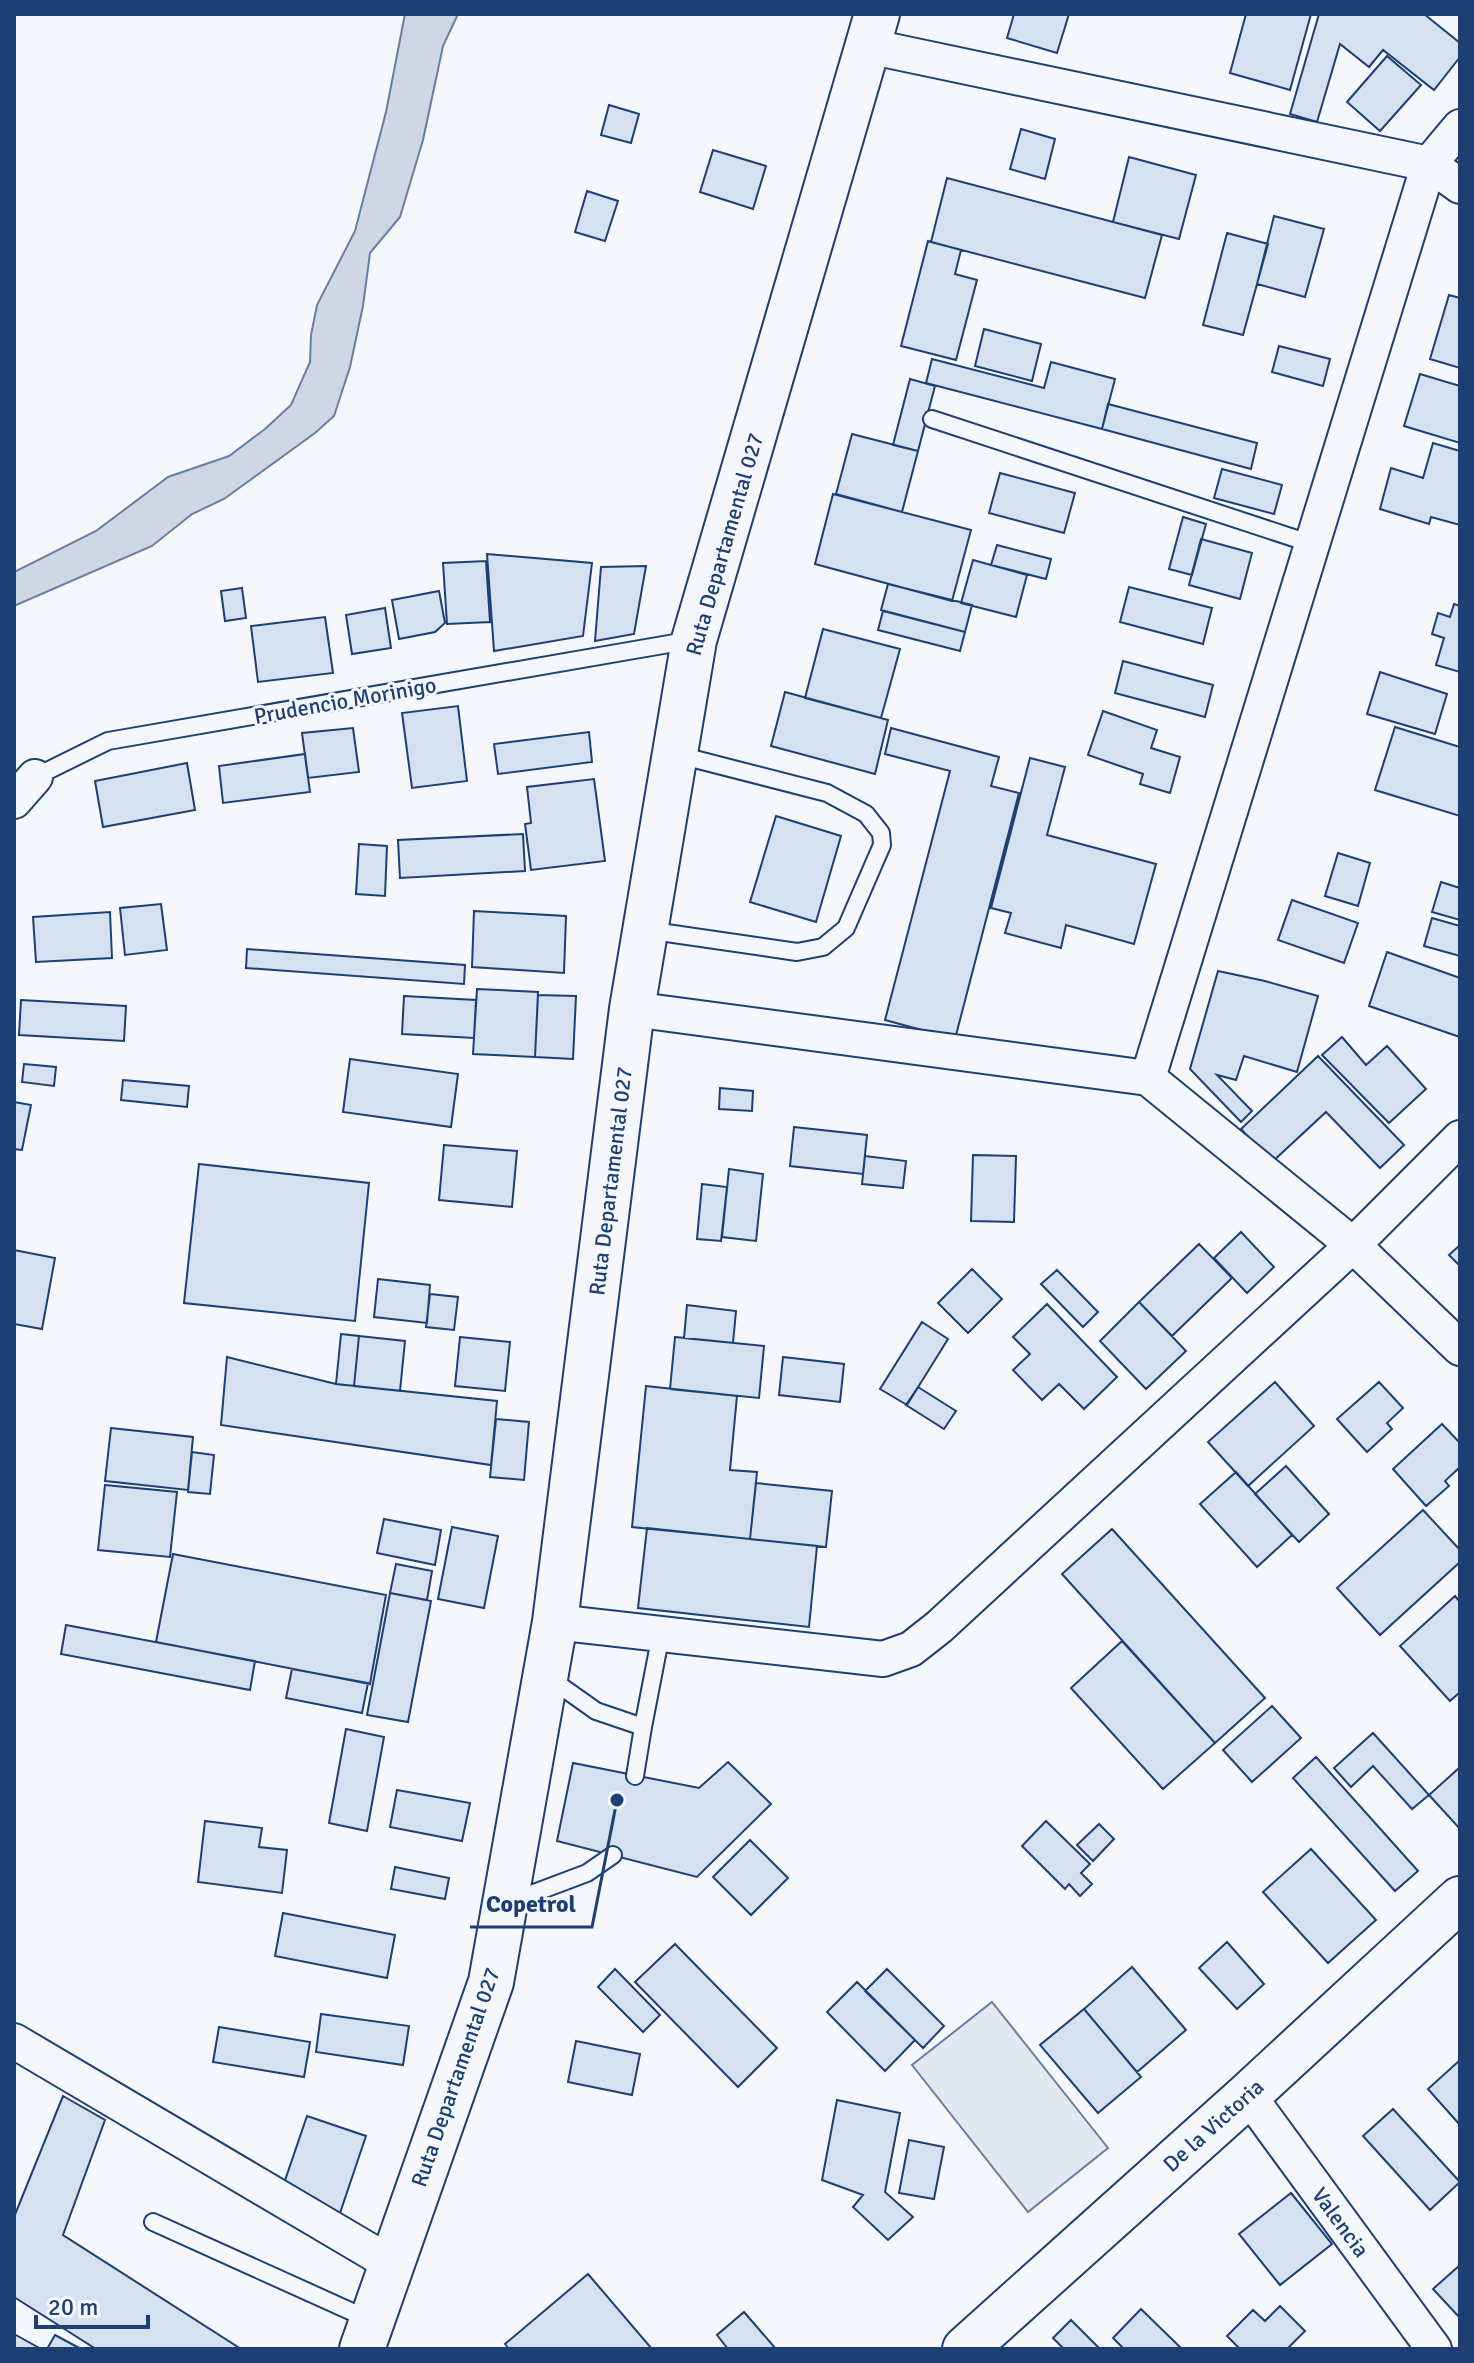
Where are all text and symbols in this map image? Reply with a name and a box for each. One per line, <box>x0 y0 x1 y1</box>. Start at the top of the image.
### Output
street label: Ruta Departamental 027 <box>680 430 769 659</box>
street label: Prudencio Morinigo <box>252 671 438 730</box>
street label: Ruta Departamental 027 <box>583 1065 638 1297</box>
callout: Copetrol <box>470 1879 592 1927</box>
text: Copetrol <box>486 1889 577 1919</box>
street label: Ruta Departamental 027 <box>405 1964 506 2190</box>
street label: De la Victoria <box>1157 2073 1269 2178</box>
street label: Valencia <box>1306 2182 1375 2263</box>
scale bar <box>36 2279 148 2329</box>
text: 20 m <box>48 2292 98 2322</box>

